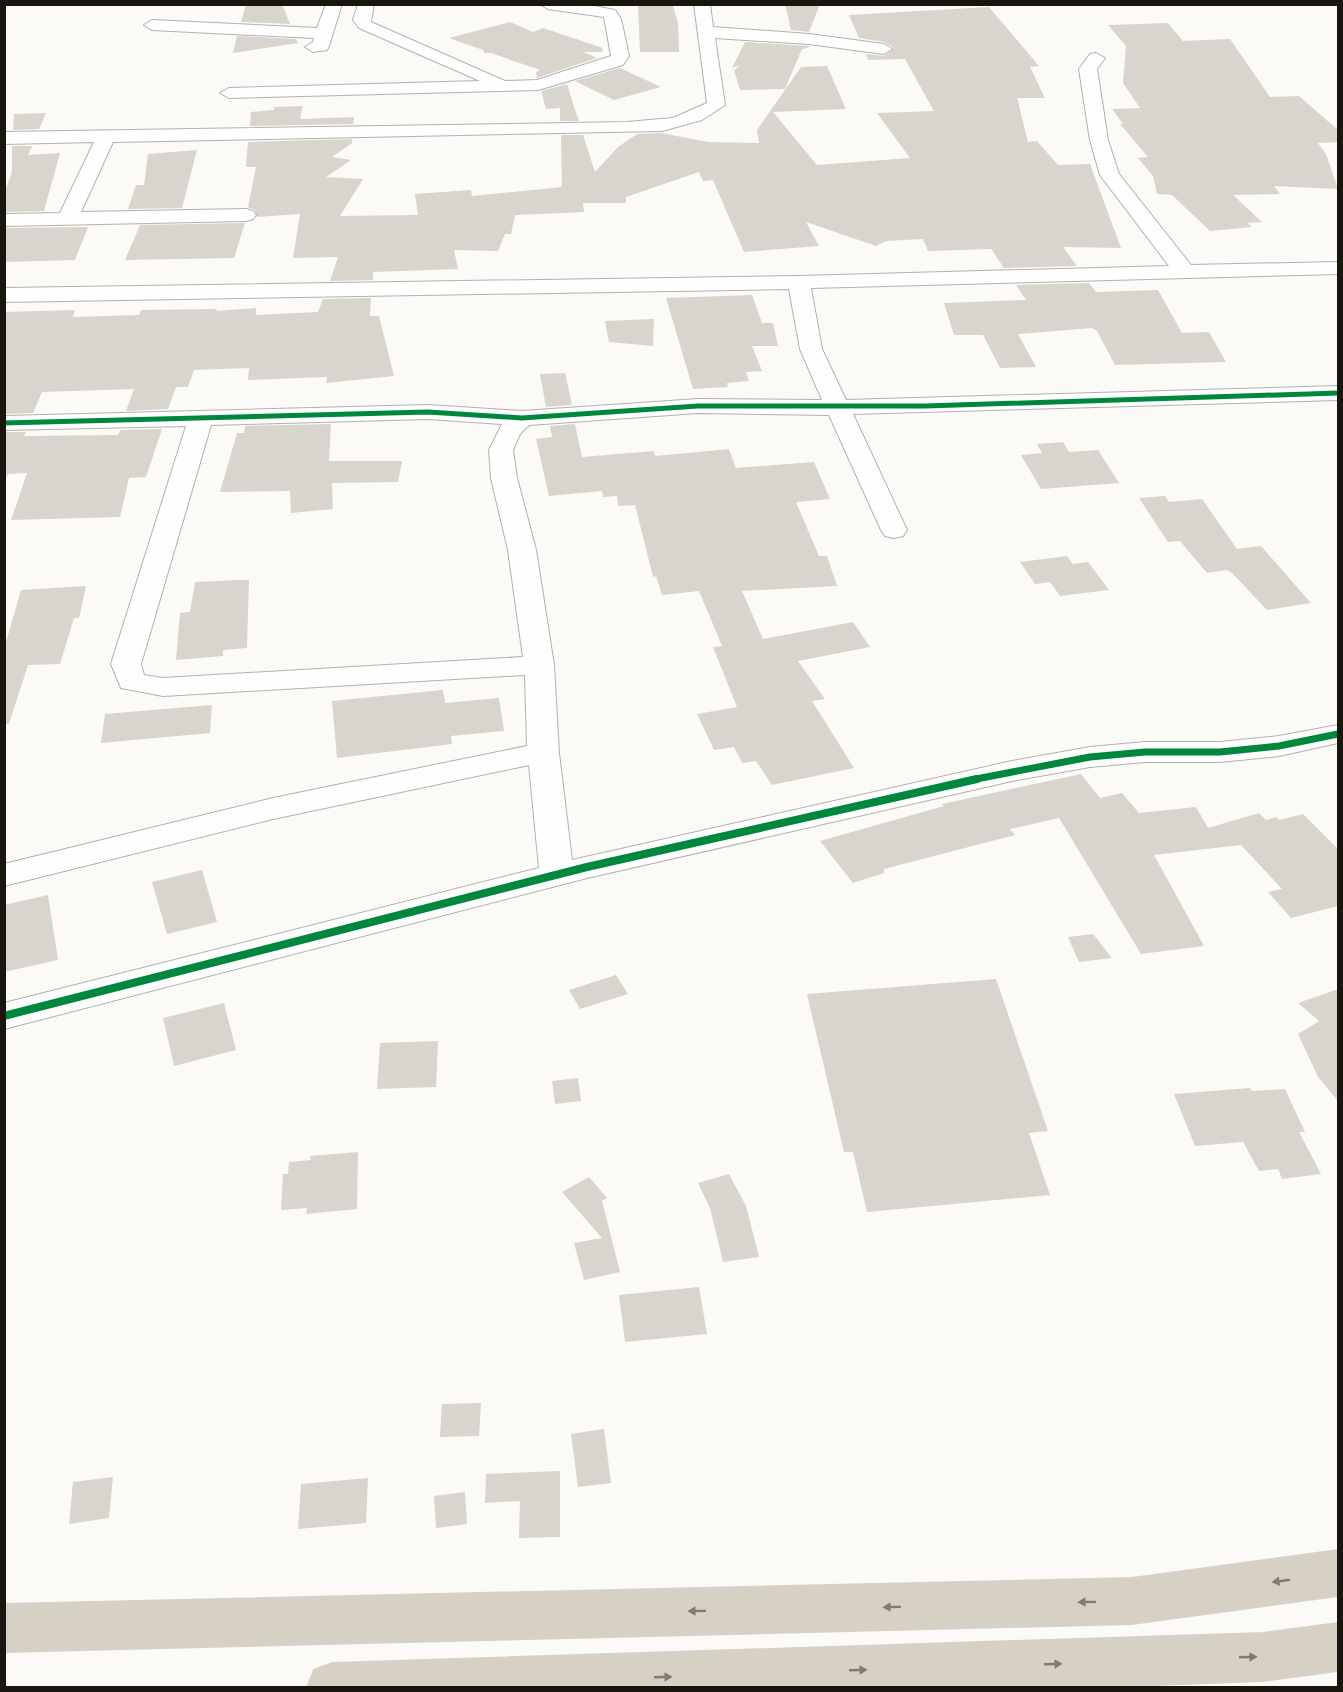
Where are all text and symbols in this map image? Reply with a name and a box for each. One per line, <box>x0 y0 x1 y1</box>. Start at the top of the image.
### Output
one-way arrow <box>1271 1576 1290 1585</box>
one-way arrow <box>1077 1597 1096 1607</box>
one-way arrow <box>882 1602 901 1611</box>
one-way arrow <box>688 1607 707 1616</box>
one-way arrow <box>1239 1653 1258 1662</box>
one-way arrow <box>1044 1659 1063 1668</box>
one-way arrow <box>849 1666 868 1675</box>
one-way arrow <box>654 1672 673 1681</box>

